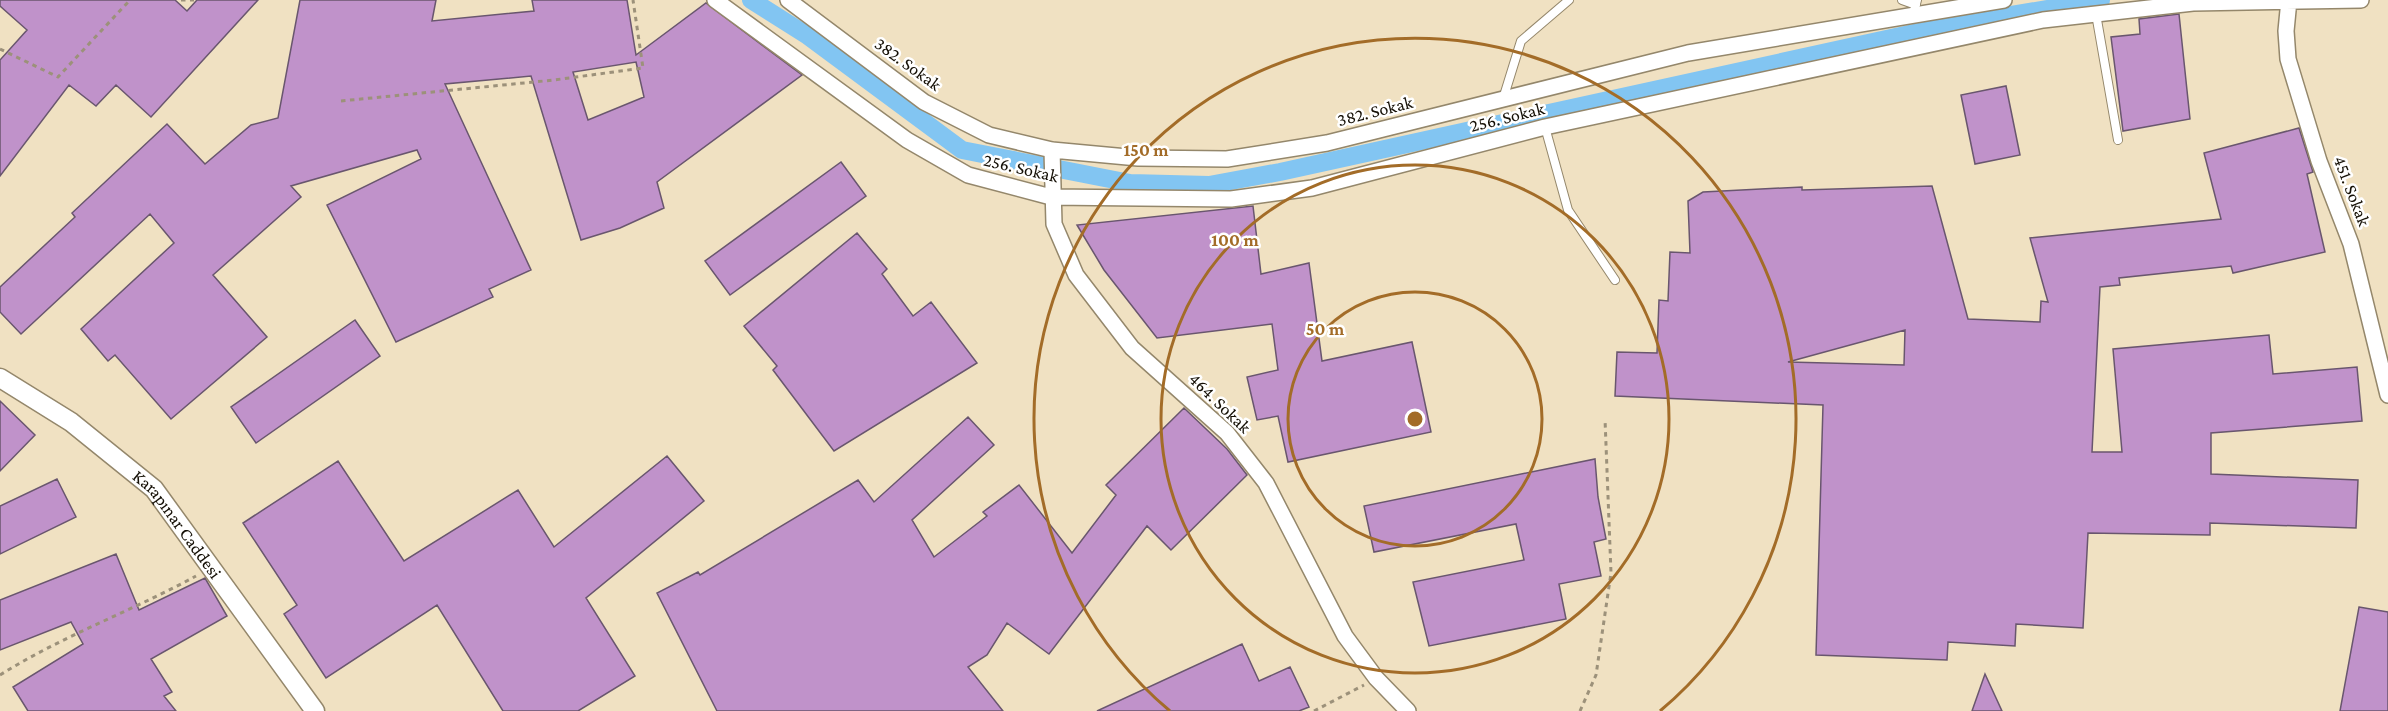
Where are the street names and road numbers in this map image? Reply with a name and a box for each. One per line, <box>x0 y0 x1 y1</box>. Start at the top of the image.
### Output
street label: 382. Sokak <box>871 33 945 95</box>
street label: 382. Sokak <box>1335 92 1415 130</box>
street label: 256. Sokak <box>1468 98 1547 136</box>
street label: 256. Sokak <box>982 150 1061 186</box>
street label: 451. Sokak <box>2329 153 2375 229</box>
street label: 464. Sokak <box>1185 369 1255 437</box>
street label: Karapınar Caddesi <box>129 466 226 583</box>

